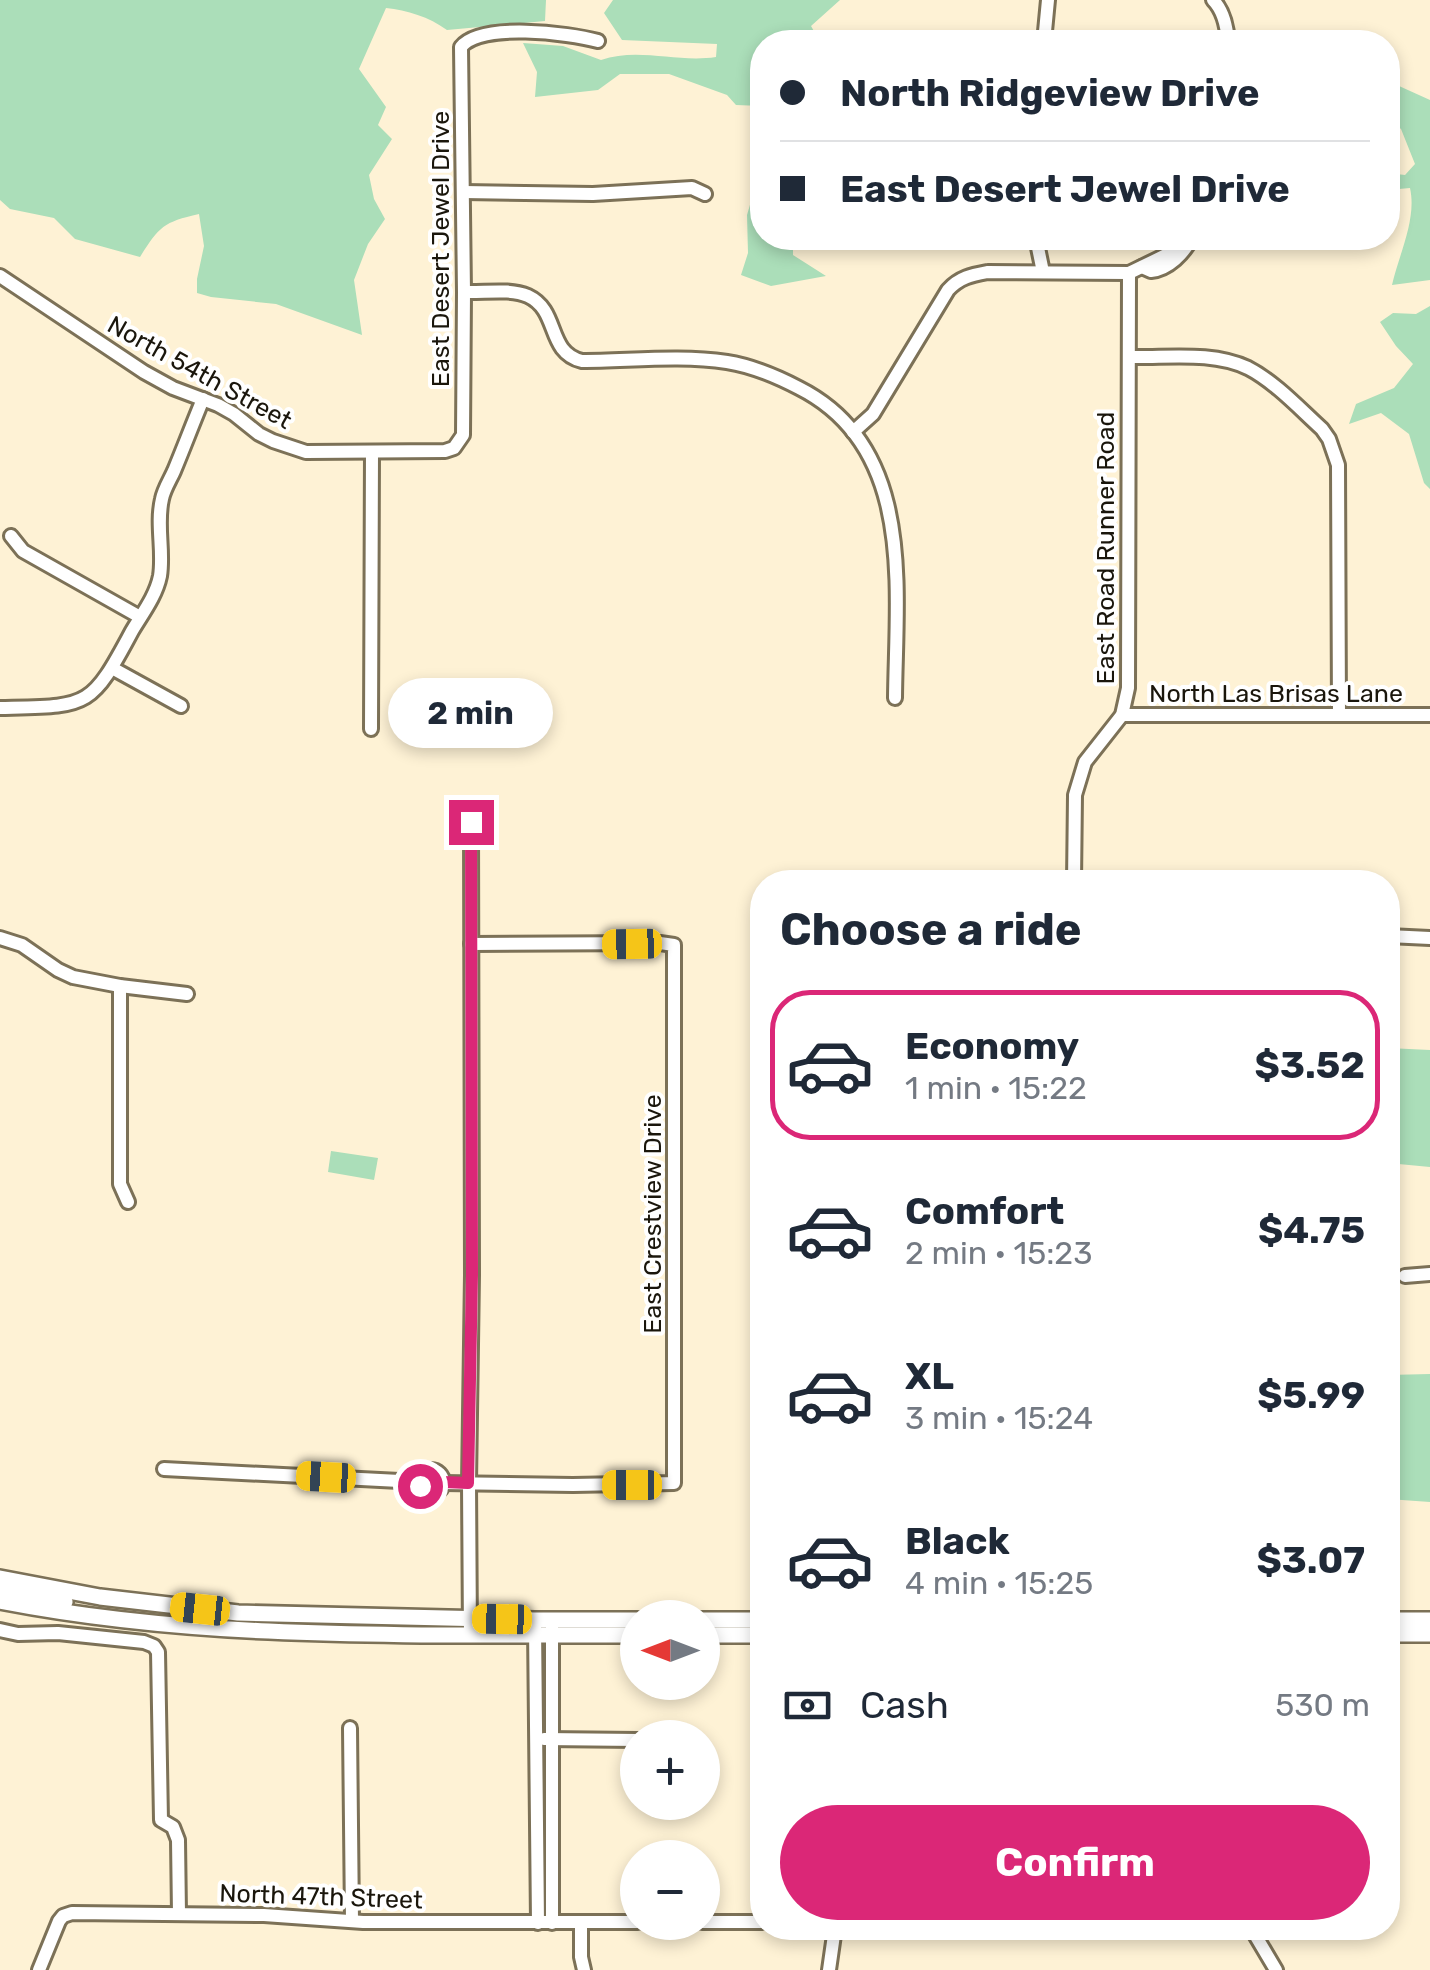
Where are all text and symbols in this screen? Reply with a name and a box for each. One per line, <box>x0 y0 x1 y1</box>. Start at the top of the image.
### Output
text: North Ridgeview Drive <box>840 70 1260 116</box>
street label: East Desert Jewel Drive <box>426 111 455 387</box>
text: East Desert Jewel Drive <box>840 166 1290 212</box>
street label: North 54th Street <box>103 310 297 435</box>
street label: East Road Runner Road <box>1091 412 1120 684</box>
callout: 2 min <box>388 677 554 747</box>
street label: North Las Brisas Lane <box>1149 679 1403 708</box>
text: 2 min <box>427 694 514 732</box>
route end <box>449 800 494 845</box>
text: Choose a ride <box>780 903 1082 956</box>
car <box>602 928 662 960</box>
icon: car <box>785 1020 875 1110</box>
text: Economy <box>905 1023 1079 1069</box>
text: $3.52 <box>1255 1042 1365 1088</box>
text: 1 min · 15:22 <box>905 1069 1087 1107</box>
street label: East Crestview Drive <box>638 1094 667 1334</box>
icon: car <box>785 1185 875 1275</box>
text: Comfort <box>905 1188 1064 1234</box>
text: $4.75 <box>1258 1207 1365 1253</box>
text: 2 min · 15:23 <box>905 1234 1092 1272</box>
icon: car <box>785 1350 875 1440</box>
text: XL <box>905 1353 954 1399</box>
text: $5.99 <box>1257 1372 1365 1418</box>
text: 3 min · 15:24 <box>905 1399 1093 1437</box>
car <box>295 1460 357 1494</box>
route start <box>398 1464 443 1509</box>
car <box>602 1470 662 1500</box>
icon: car <box>785 1515 875 1605</box>
text: Black <box>905 1518 1010 1564</box>
text: $3.07 <box>1256 1537 1365 1583</box>
text: 4 min · 15:25 <box>905 1564 1093 1602</box>
car <box>169 1591 231 1627</box>
north arrow <box>620 1600 720 1700</box>
map controls <box>620 1600 720 1940</box>
car <box>472 1603 532 1635</box>
icon: cash <box>780 1678 835 1733</box>
text: Cash <box>860 1682 949 1728</box>
text: 530 m <box>1275 1686 1370 1724</box>
button: + <box>620 1720 720 1820</box>
button: Confirm <box>780 1805 1370 1920</box>
button: − <box>620 1840 720 1940</box>
street label: North 47th Street <box>219 1878 423 1915</box>

